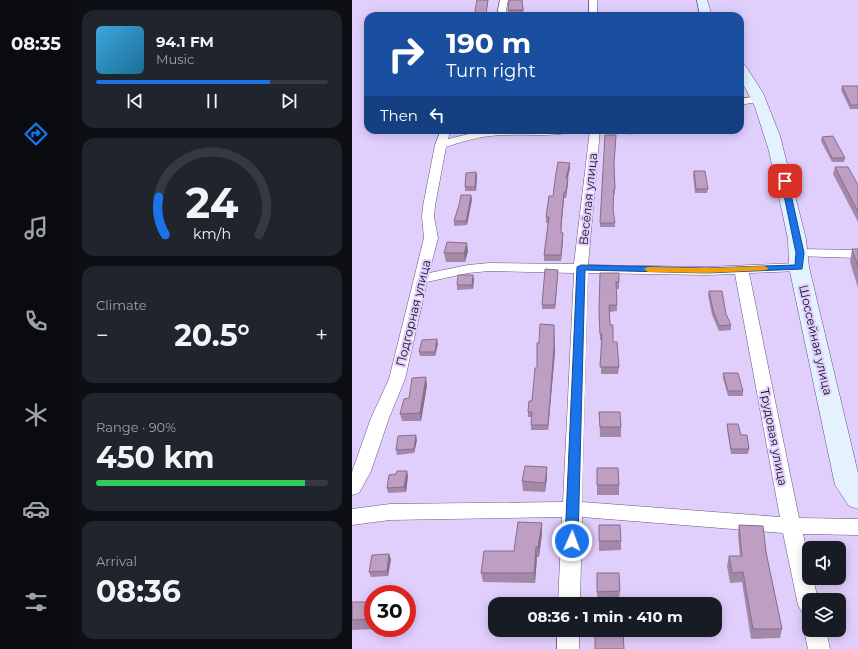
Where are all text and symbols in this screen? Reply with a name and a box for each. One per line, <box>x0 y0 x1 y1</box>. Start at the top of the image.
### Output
text: 190 m <box>446 26 531 60</box>
icon: right <box>380 28 432 80</box>
text: 94.1 FM <box>156 32 214 51</box>
text: 08:35 <box>11 33 61 55</box>
text: Music <box>156 51 194 67</box>
text: Turn right <box>446 60 536 82</box>
icon: previous <box>124 90 146 112</box>
icon: pause <box>201 90 223 112</box>
icon: next <box>278 90 300 112</box>
icon: left <box>426 104 448 126</box>
text: Then <box>380 106 418 125</box>
icon: directions <box>22 120 50 148</box>
street label: Весёлая улица <box>576 152 600 246</box>
pin <box>768 164 802 198</box>
icon: arrive <box>774 170 796 192</box>
text: 24 <box>186 177 239 227</box>
icon: music <box>22 214 50 242</box>
text: km/h <box>193 224 231 242</box>
street label: Подгорная улица <box>392 258 434 368</box>
street label: Шоссейная улица <box>796 283 836 397</box>
text: Climate <box>96 297 147 313</box>
icon: phone <box>22 307 50 335</box>
text: 20.5° <box>174 317 250 354</box>
text: − <box>96 322 109 349</box>
text: + <box>315 322 328 349</box>
street label: Трудовая улица <box>757 387 791 487</box>
icon: climate <box>22 401 50 429</box>
text: Range · 90% <box>96 419 176 435</box>
text: 450 km <box>96 439 214 476</box>
icon: car <box>22 495 50 523</box>
position arrow <box>551 520 593 562</box>
map controls <box>802 541 846 637</box>
button: sound <box>802 541 846 585</box>
text: Arrival <box>96 553 137 569</box>
text: 08:36 <box>96 573 181 610</box>
speed limit sign: 30 <box>364 585 416 637</box>
icon: filters <box>22 588 50 616</box>
button: layers <box>802 593 846 637</box>
text: 08:36 · 1 min · 410 m <box>527 607 683 626</box>

